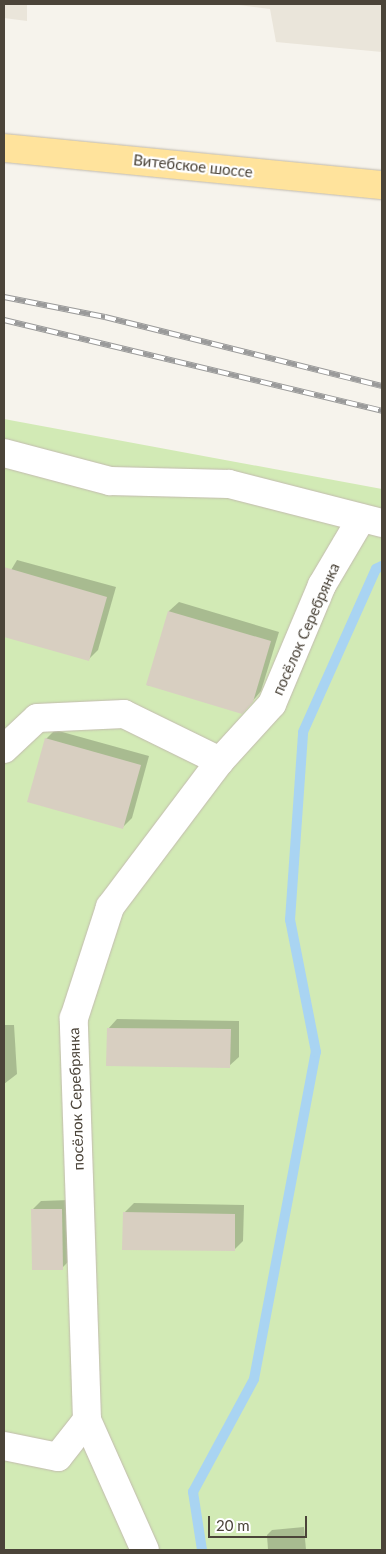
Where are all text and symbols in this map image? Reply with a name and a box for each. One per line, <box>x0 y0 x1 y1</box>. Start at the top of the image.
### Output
street label: Витебское шоссе <box>132 151 254 181</box>
street label: посёлок Серебрянка <box>269 560 343 698</box>
street label: посёлок Серебрянка <box>65 1027 87 1171</box>
scale bar <box>211 1506 310 1538</box>
text: 20 m <box>216 1516 250 1534</box>

